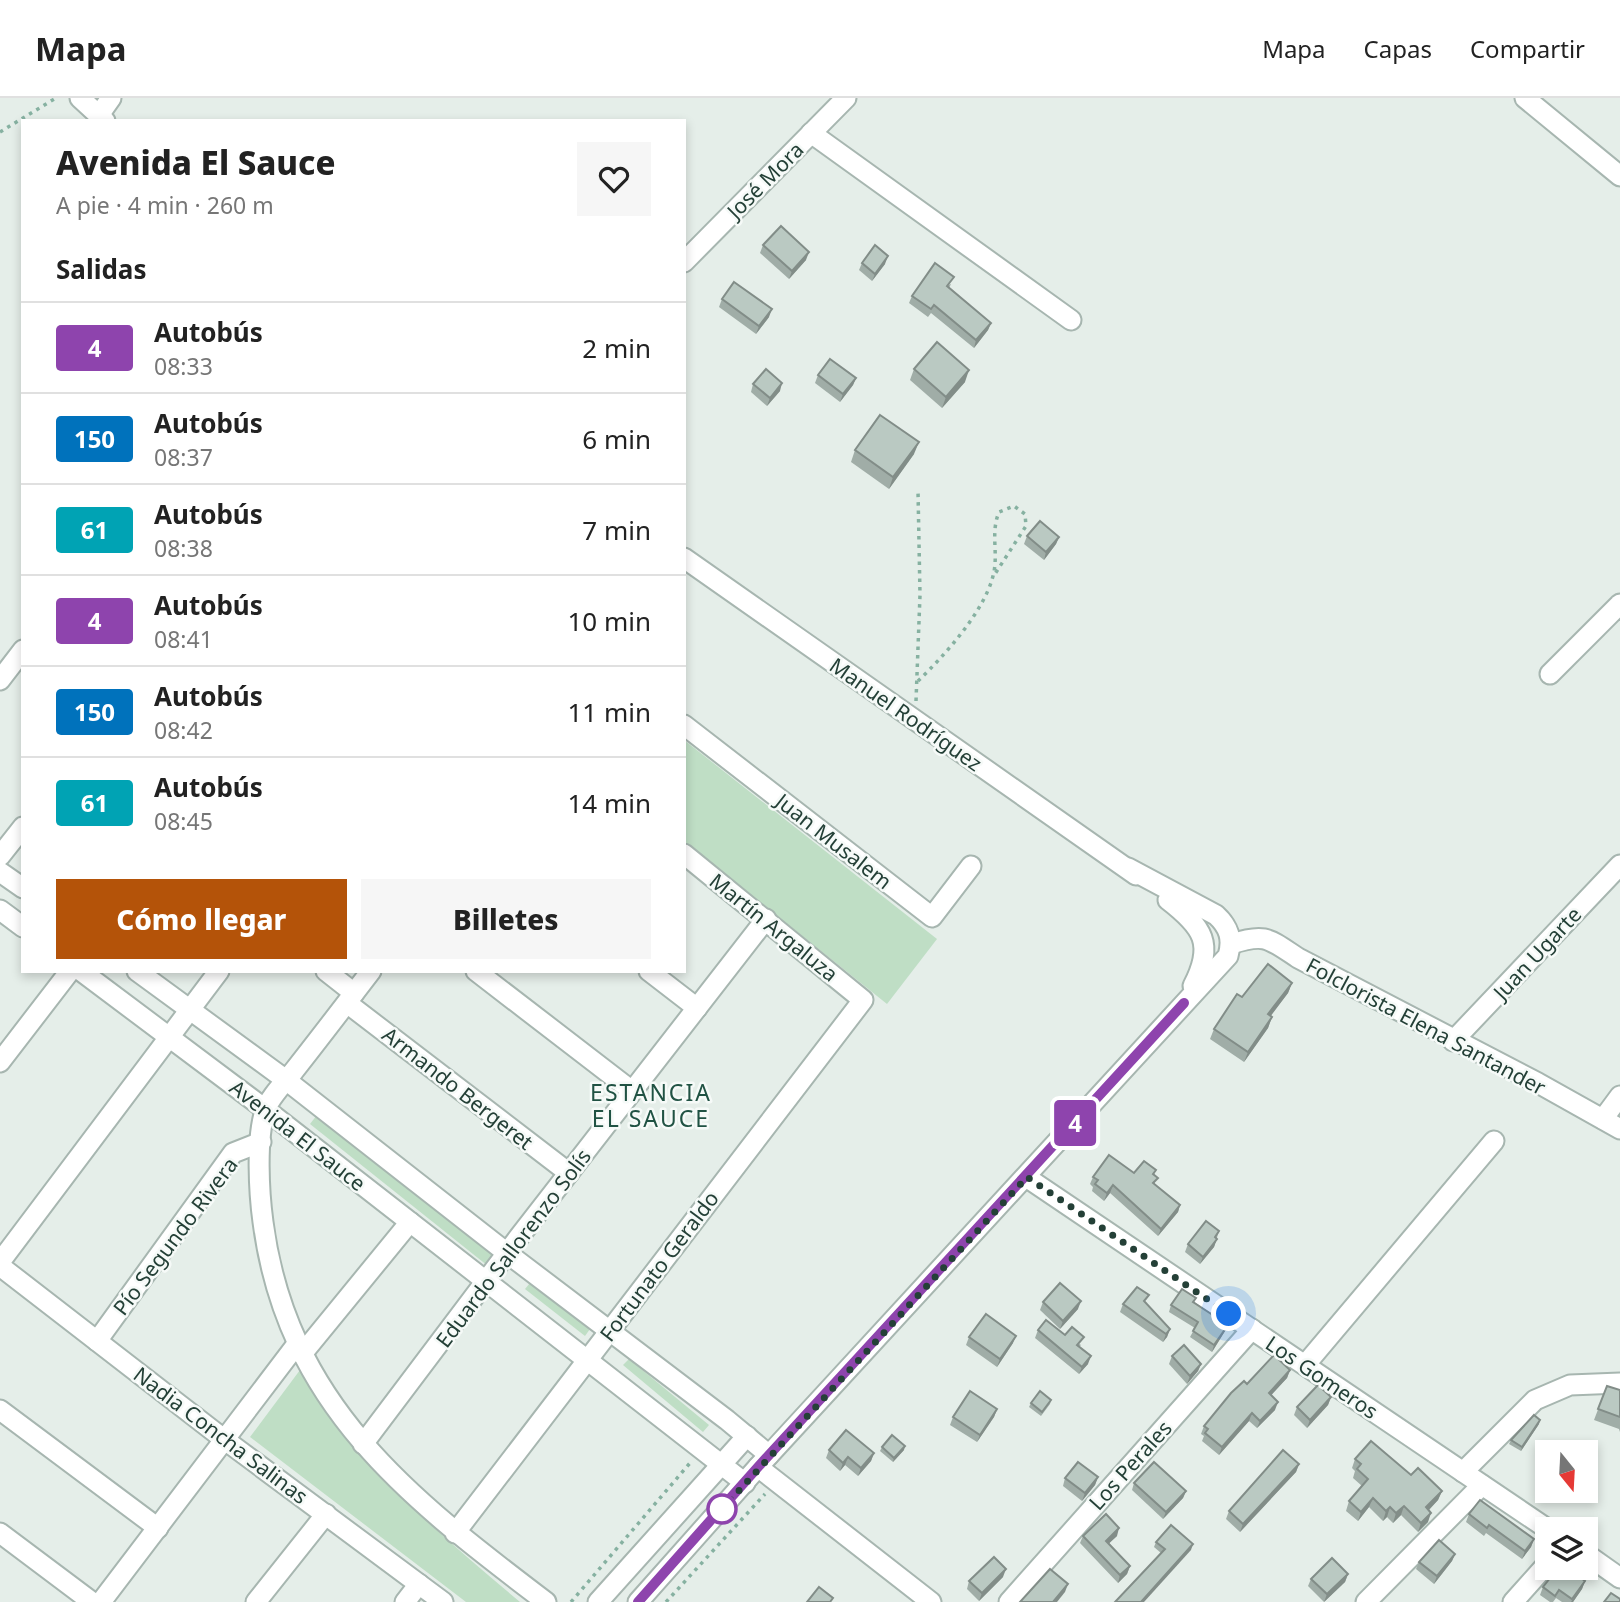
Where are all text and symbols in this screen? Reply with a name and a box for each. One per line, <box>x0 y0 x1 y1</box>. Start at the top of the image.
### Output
text: Mapa <box>35 26 127 71</box>
text: Mapa <box>1262 32 1326 65</box>
text: Capas <box>1364 32 1432 65</box>
text: Compartir <box>1470 32 1585 65</box>
street label: José Mora <box>719 136 809 226</box>
text: Avenida El Sauce <box>56 140 336 185</box>
button: heart <box>577 142 651 216</box>
text: A pie · 4 min · 260 m <box>56 189 274 221</box>
text: Salidas <box>56 251 146 287</box>
text: Autobús <box>154 314 263 350</box>
text: 2 min <box>582 330 651 366</box>
text: 4 <box>88 331 101 364</box>
text: 08:33 <box>154 350 213 382</box>
text: Autobús <box>154 405 263 441</box>
text: 6 min <box>582 421 651 457</box>
text: 150 <box>74 422 115 455</box>
text: 08:37 <box>154 441 213 473</box>
text: Autobús <box>154 496 263 532</box>
text: 7 min <box>582 512 651 548</box>
text: 61 <box>81 513 108 546</box>
text: 08:38 <box>154 532 213 564</box>
text: Autobús <box>154 587 263 623</box>
text: 10 min <box>567 603 651 639</box>
text: 4 <box>88 604 101 637</box>
text: 08:41 <box>154 623 213 655</box>
street label: Manuel Rodríguez <box>824 651 988 777</box>
text: Autobús <box>154 678 263 714</box>
text: 11 min <box>567 694 651 730</box>
text: 150 <box>74 695 115 728</box>
text: 08:42 <box>154 714 213 746</box>
text: Autobús <box>154 769 263 805</box>
text: 14 min <box>567 785 651 821</box>
text: 61 <box>81 786 108 819</box>
street label: Juan Musalem <box>769 786 898 895</box>
text: 08:45 <box>154 805 213 837</box>
street label: Martín Argaluza <box>704 867 844 987</box>
button: Cómo llegar <box>56 879 347 959</box>
button: Billetes <box>361 879 651 959</box>
street label: Juan Ugarte <box>1485 901 1587 1007</box>
street label: Folclorista Elena Santander <box>1301 951 1551 1101</box>
street label: Armando Bergeret <box>377 1020 539 1156</box>
street label: Avenida El Sauce <box>224 1073 372 1197</box>
district label: ESTANCIA EL SAUCE <box>590 1076 712 1134</box>
line badge: 4 <box>1052 1100 1098 1146</box>
text: 4 <box>1068 1106 1082 1139</box>
street label: Eduardo Sallorenzo Solís <box>429 1143 597 1353</box>
street label: Pío Segundo Rivera <box>106 1151 244 1321</box>
street label: Fortunato Geraldo <box>593 1185 725 1347</box>
your location <box>1211 1296 1246 1331</box>
street label: Los Gomeros <box>1260 1329 1384 1425</box>
street label: Nadia Concha Salinas <box>128 1360 314 1510</box>
street label: Los Perales <box>1082 1414 1178 1516</box>
north arrow <box>1535 1440 1598 1503</box>
map controls <box>1535 1440 1598 1580</box>
unlabelled marker <box>707 1494 737 1524</box>
button: layers <box>1535 1517 1598 1580</box>

